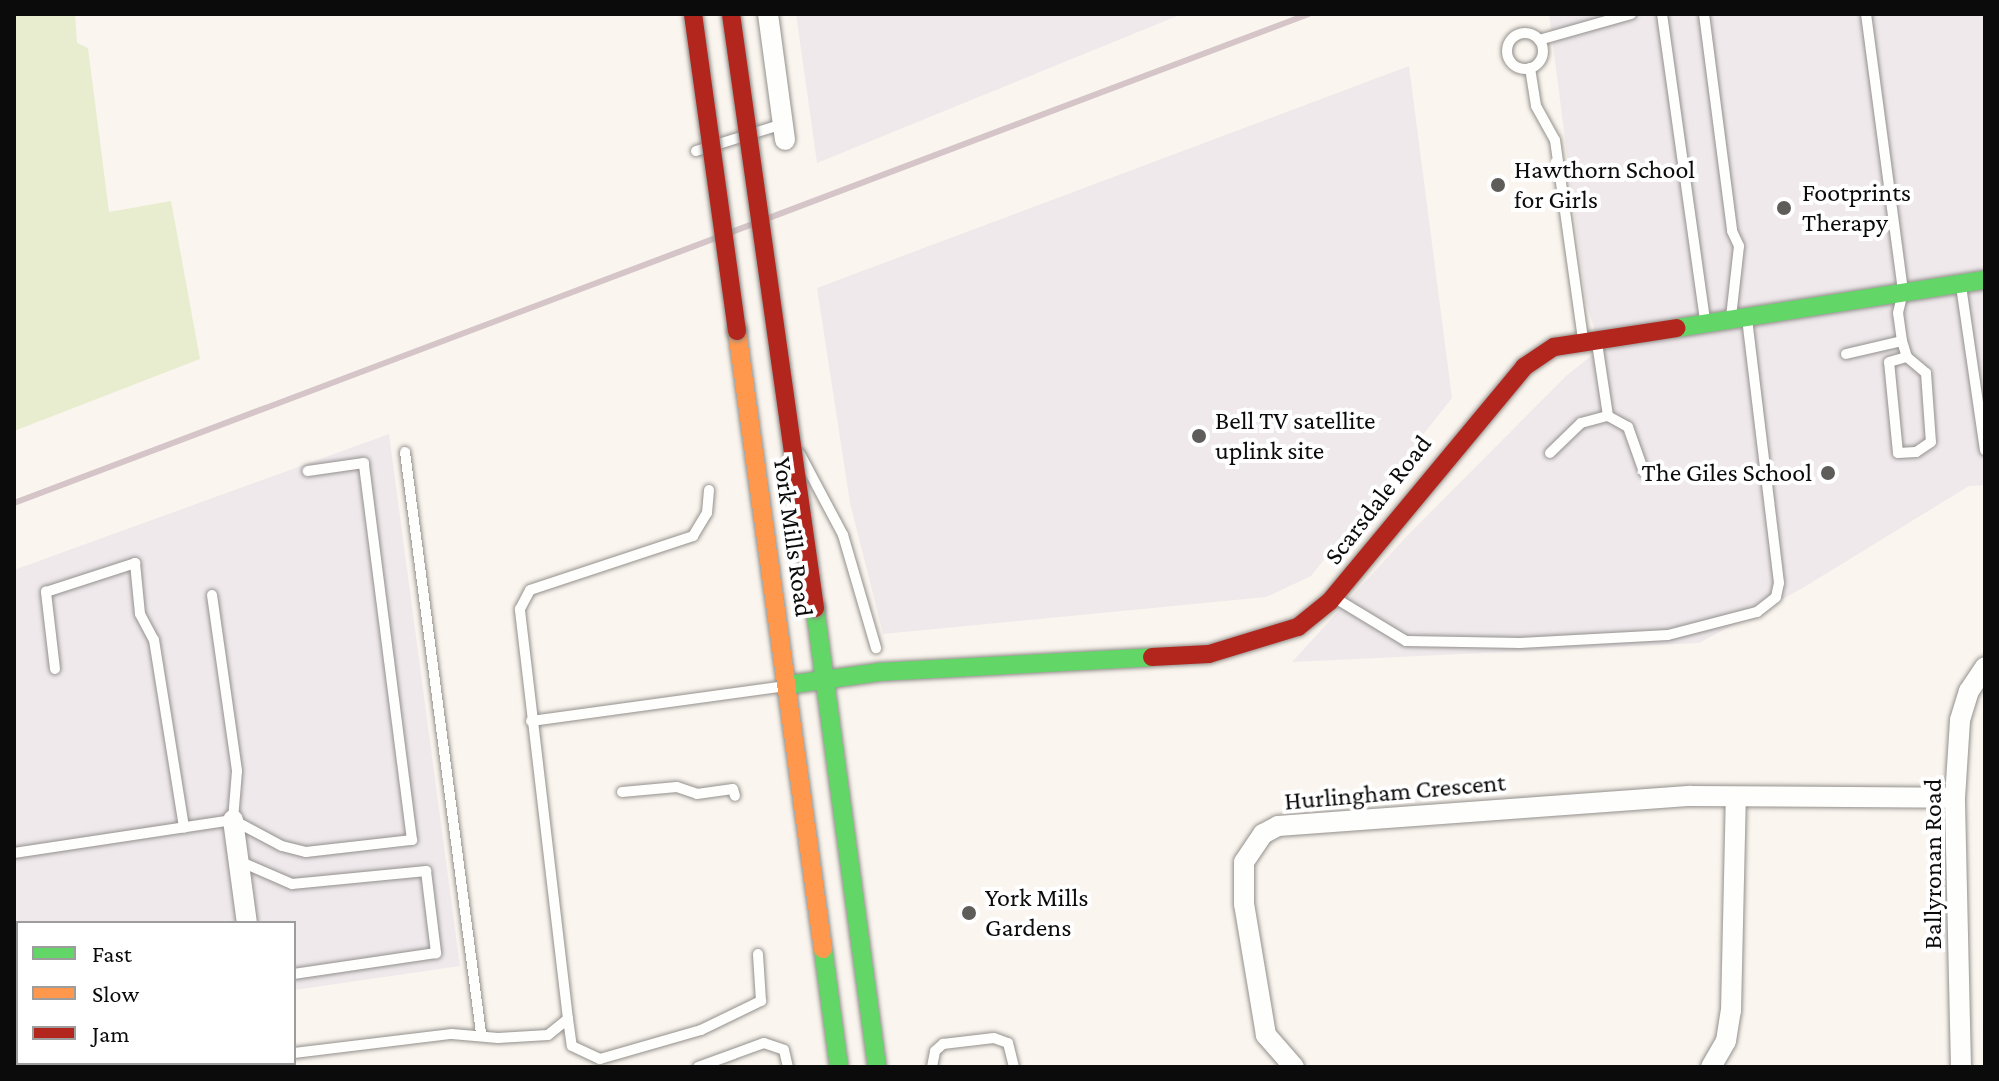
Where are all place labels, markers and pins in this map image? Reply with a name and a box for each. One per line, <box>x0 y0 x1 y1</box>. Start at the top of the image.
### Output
place label: Hawthorn School for Girls <box>1514 154 1695 216</box>
marker: Hawthorn School for Girls <box>1489 176 1507 194</box>
place label: Footprints Therapy <box>1802 177 1911 238</box>
marker: Footprints Therapy <box>1773 197 1795 219</box>
place label: Bell TV satellite uplink site <box>1215 405 1375 466</box>
marker: Bell TV satellite uplink site <box>1190 427 1208 445</box>
place label: The Giles School <box>1642 457 1812 489</box>
marker: The Giles School <box>1819 464 1837 482</box>
place label: York Mills Gardens <box>985 882 1088 944</box>
marker: York Mills Gardens <box>960 904 978 922</box>

